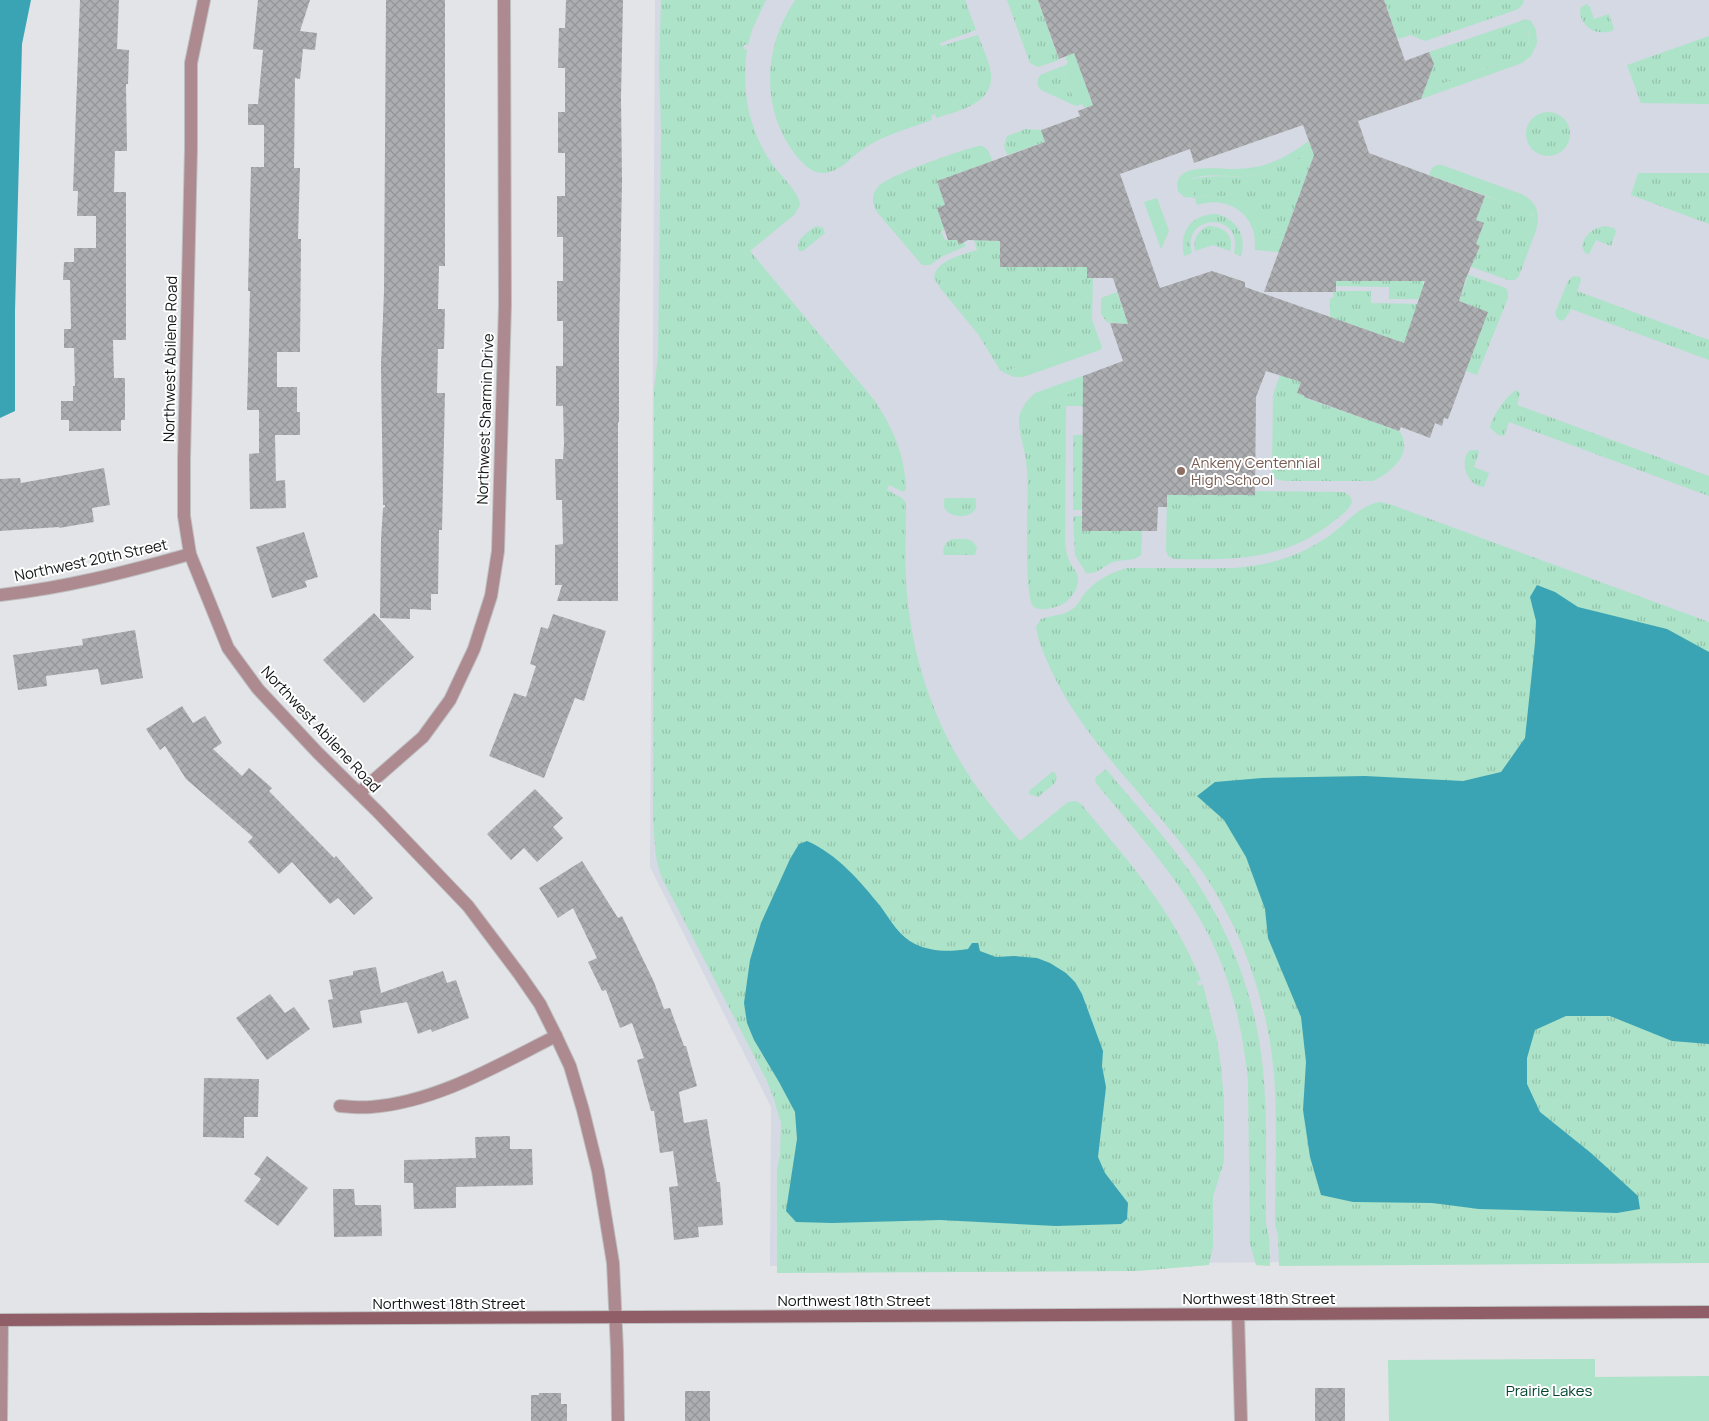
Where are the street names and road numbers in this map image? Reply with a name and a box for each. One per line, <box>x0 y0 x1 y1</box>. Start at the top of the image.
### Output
street label: Northwest Abilene Road <box>158 276 182 442</box>
street label: Northwest Sharmin Drive <box>472 333 498 505</box>
street label: Northwest 20th Street <box>13 534 169 586</box>
street label: Northwest Abilene Road <box>257 661 385 797</box>
street label: Northwest 18th Street <box>1183 1288 1335 1309</box>
street label: Northwest 18th Street <box>778 1290 930 1311</box>
street label: Northwest 18th Street <box>373 1293 525 1314</box>

